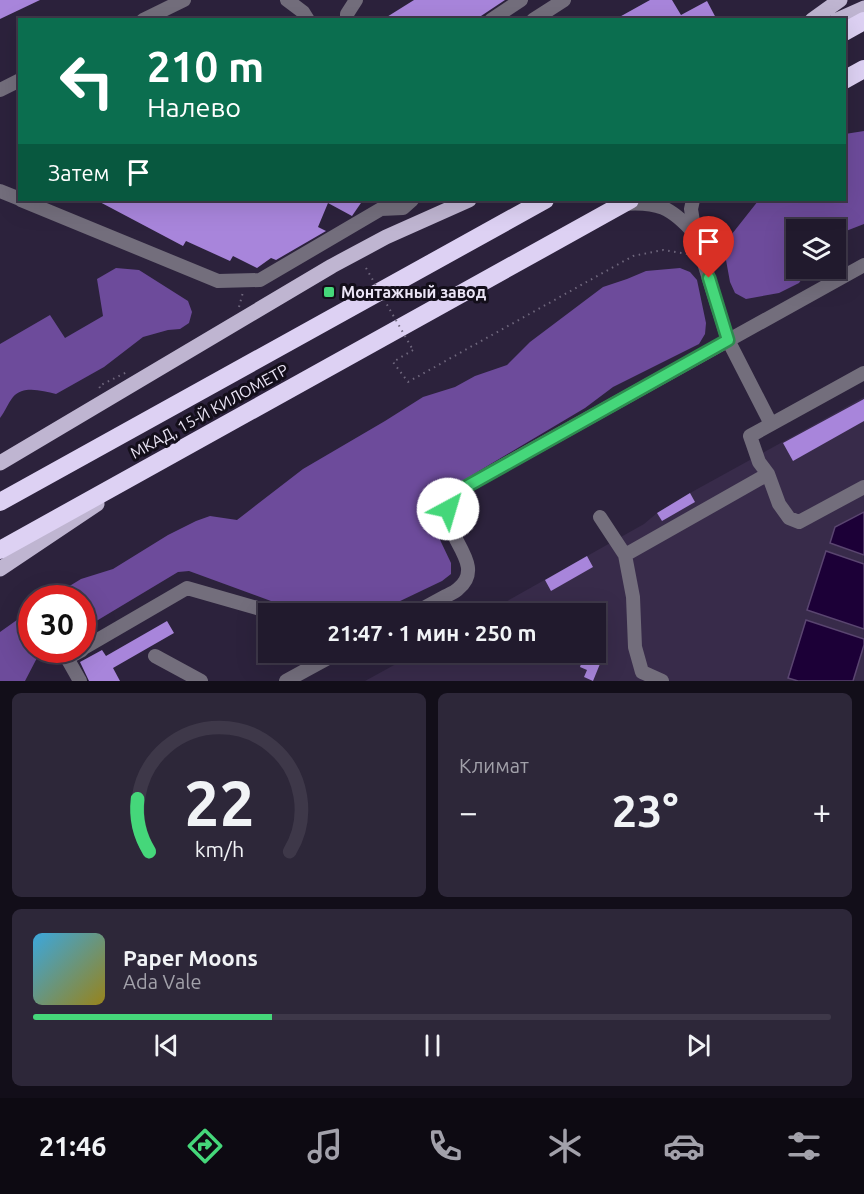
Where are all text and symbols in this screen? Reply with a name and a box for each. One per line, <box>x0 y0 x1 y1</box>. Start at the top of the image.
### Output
icon: left <box>48 42 126 120</box>
text: 210 m <box>147 43 264 90</box>
text: Налево <box>147 92 241 122</box>
icon: arrive <box>122 156 155 189</box>
text: Затем <box>48 160 110 185</box>
pin <box>683 216 734 278</box>
map controls <box>786 219 846 279</box>
button: layers <box>786 219 846 279</box>
icon: arrive <box>692 225 725 258</box>
place label: Монтажный завод <box>341 283 487 301</box>
marker: Монтажный завод <box>322 285 336 299</box>
street label: МКАД, 15-Й КИЛОМЕТР <box>126 359 291 462</box>
position arrow <box>416 477 480 541</box>
speed limit sign: 30 <box>18 585 96 663</box>
text: 21:47 · 1 мин · 250 m <box>328 620 536 645</box>
text: Климат <box>459 754 529 777</box>
text: 22 <box>184 768 254 838</box>
text: 23° <box>612 785 678 836</box>
text: − <box>459 793 478 830</box>
text: + <box>812 793 831 830</box>
text: km/h <box>194 837 244 861</box>
text: Paper Moons <box>123 945 258 970</box>
text: Ada Vale <box>123 970 201 993</box>
icon: previous <box>150 1029 183 1062</box>
icon: pause <box>416 1029 449 1062</box>
icon: next <box>682 1029 715 1062</box>
icon: directions <box>184 1125 226 1167</box>
icon: music <box>304 1125 346 1167</box>
icon: phone <box>424 1125 466 1167</box>
icon: climate <box>544 1125 586 1167</box>
icon: car <box>663 1125 705 1167</box>
icon: filters <box>783 1125 825 1167</box>
text: 21:46 <box>39 1131 106 1161</box>

